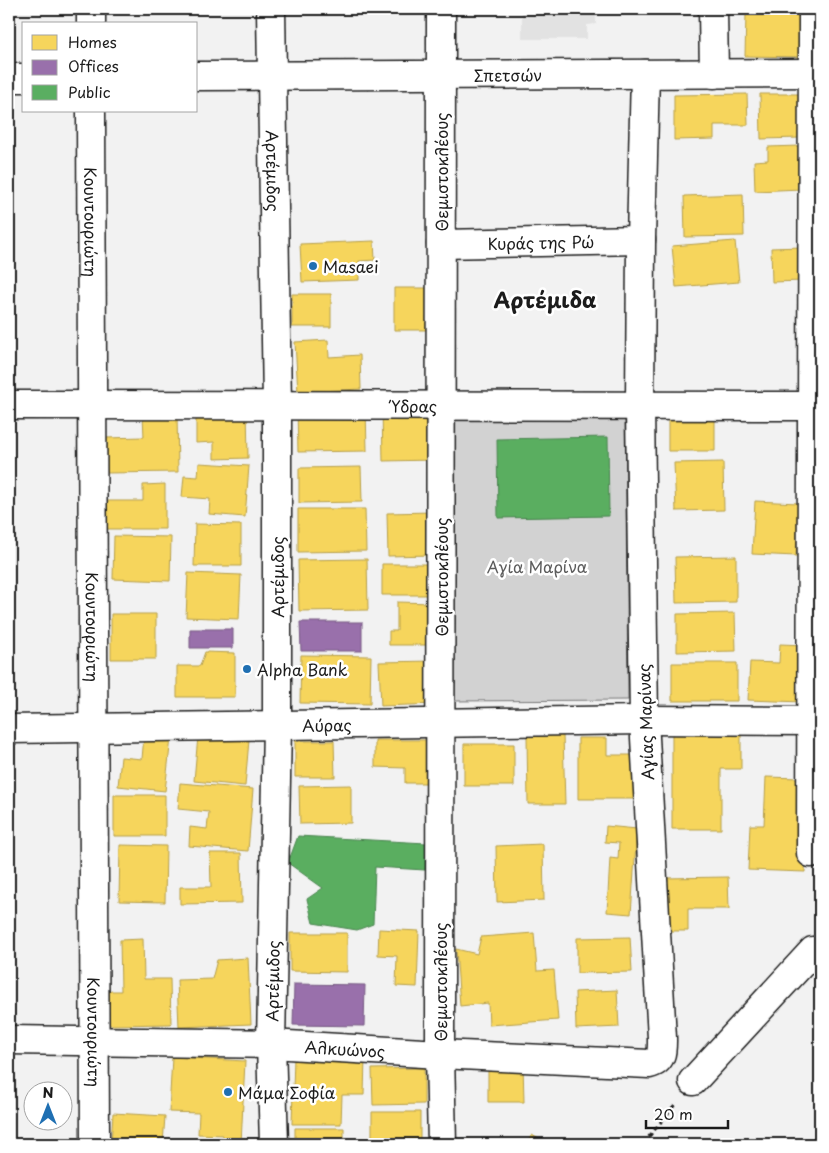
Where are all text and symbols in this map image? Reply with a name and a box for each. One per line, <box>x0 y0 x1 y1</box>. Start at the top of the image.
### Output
legend <box>22 22 198 112</box>
text: Homes <box>68 30 117 53</box>
text: Offices <box>68 54 119 77</box>
street label: Σπετσών <box>474 62 542 87</box>
text: Public <box>68 80 111 103</box>
street label: Θεμιστοκλέους <box>429 113 453 231</box>
street label: Αρτέμιδος <box>261 130 286 212</box>
street label: Κουντουριώτη <box>79 167 104 277</box>
street label: Κυράς της Ρώ <box>487 229 594 255</box>
place label: Masaei <box>323 254 379 278</box>
marker: Masaei <box>307 260 319 272</box>
district label: Αρτέμιδα <box>494 283 597 315</box>
street label: Ύδρας <box>388 393 437 418</box>
street label: Θεμιστοκλέους <box>429 518 453 636</box>
street label: Αρτέμιδος <box>265 536 289 618</box>
park label: Αγία Μαρίνα <box>487 554 588 578</box>
street label: Κουντουριώτη <box>81 572 105 682</box>
place label: Alpha Bank <box>257 657 348 681</box>
marker: Alpha Bank <box>241 663 253 675</box>
street label: Αγίας Μαρίνας <box>631 663 659 781</box>
street label: Αύρας <box>302 712 352 737</box>
street label: Θεμιστοκλέους <box>428 923 452 1041</box>
street label: Αρτέμιδος <box>259 940 285 1022</box>
street label: Κουντουριώτη <box>82 977 107 1087</box>
street label: Αλκυώνος <box>304 1034 386 1063</box>
north arrow <box>22 1080 72 1130</box>
place label: Μάμα Σοφία <box>238 1080 336 1104</box>
text: N <box>42 1082 54 1103</box>
marker: Μάμα Σοφία <box>222 1086 234 1098</box>
scale bar <box>646 1098 729 1130</box>
text: 20 m <box>654 1102 693 1125</box>

